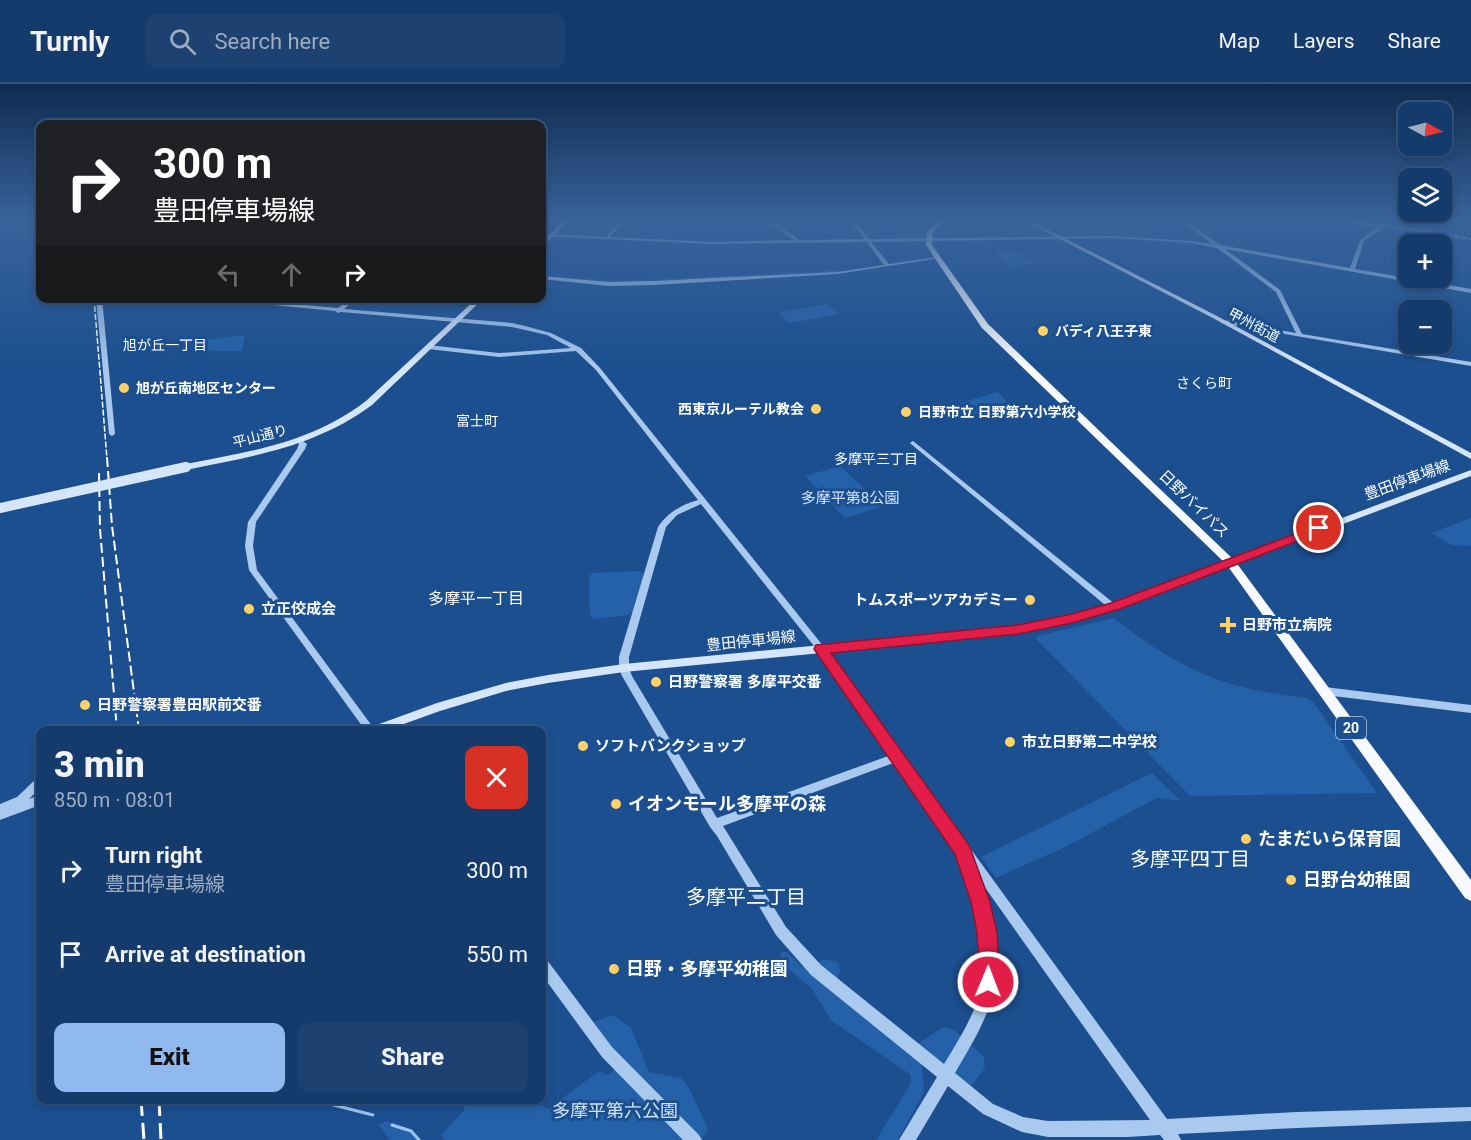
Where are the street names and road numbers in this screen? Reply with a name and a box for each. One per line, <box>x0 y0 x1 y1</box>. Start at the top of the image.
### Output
street label: 甲州街道 <box>1226 305 1282 345</box>
street label: 平山通り <box>231 421 289 451</box>
street label: 豊田停車場線 <box>1362 456 1452 504</box>
street label: 日野バイパス <box>1155 466 1233 542</box>
street label: 豊田停車場線 <box>705 627 797 655</box>
road number: 20 <box>1336 717 1366 739</box>

